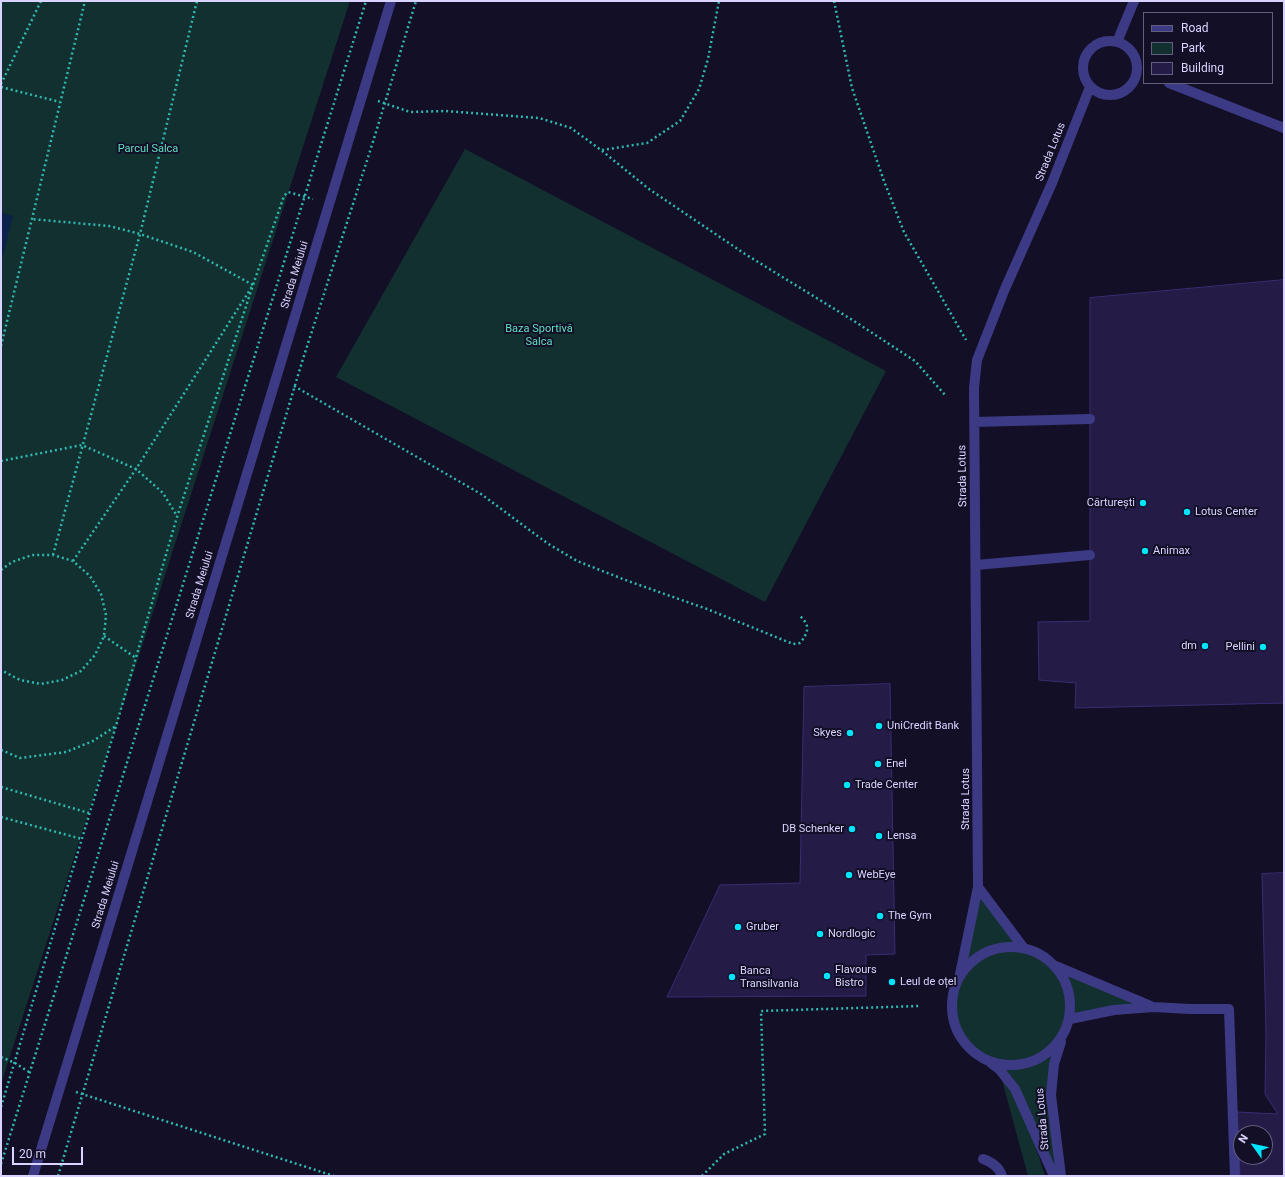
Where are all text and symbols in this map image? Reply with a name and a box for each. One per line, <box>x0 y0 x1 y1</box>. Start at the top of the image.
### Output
legend <box>1143 12 1273 84</box>
text: Road <box>1181 21 1209 35</box>
text: Park <box>1181 41 1205 55</box>
text: Building <box>1181 61 1224 75</box>
street label: Strada Lotus <box>1033 121 1069 183</box>
park label: Parcul Salca <box>118 142 178 156</box>
street label: Strada Meiului <box>278 240 312 310</box>
park label: Baza Sportivă Salca <box>505 322 573 348</box>
street label: Strada Lotus <box>956 445 970 507</box>
place label: Cărturești <box>1087 496 1135 510</box>
marker: Cărturești <box>1138 498 1148 508</box>
place label: Lotus Center <box>1195 505 1257 519</box>
marker: Lotus Center <box>1182 507 1192 517</box>
place label: Animax <box>1153 544 1190 558</box>
marker: Animax <box>1140 546 1150 556</box>
street label: Strada Meiului <box>183 550 217 620</box>
place label: dm <box>1181 639 1197 653</box>
place label: Pellini <box>1226 640 1255 654</box>
marker: dm <box>1200 641 1210 651</box>
marker: Pellini <box>1258 642 1268 652</box>
place label: UniCredit Bank <box>887 719 959 733</box>
marker: UniCredit Bank <box>874 721 884 731</box>
place label: Skyes <box>813 726 842 740</box>
marker: Skyes <box>845 728 855 738</box>
place label: Enel <box>886 757 907 771</box>
marker: Enel <box>873 759 883 769</box>
street label: Strada Lotus <box>959 768 973 830</box>
place label: Trade Center <box>855 778 918 792</box>
marker: Trade Center <box>842 780 852 790</box>
place label: DB Schenker <box>782 822 844 836</box>
marker: DB Schenker <box>847 824 857 834</box>
place label: Lensa <box>887 829 916 843</box>
marker: Lensa <box>874 831 884 841</box>
street label: Strada Meiului <box>89 860 123 930</box>
place label: WebEye <box>857 868 896 882</box>
marker: WebEye <box>844 870 854 880</box>
place label: The Gym <box>888 909 932 923</box>
marker: The Gym <box>875 911 885 921</box>
place label: Gruber <box>746 920 779 934</box>
marker: Gruber <box>733 922 743 932</box>
place label: Nordlogic <box>828 927 876 941</box>
marker: Nordlogic <box>815 929 825 939</box>
place label: Flavours Bistro <box>835 963 877 989</box>
place label: Banca Transilvania <box>740 964 799 990</box>
marker: Flavours Bistro <box>822 971 832 981</box>
marker: Banca Transilvania <box>727 972 737 982</box>
place label: Leul de oțel <box>900 975 956 989</box>
marker: Leul de oțel <box>887 977 897 987</box>
street label: Strada Lotus <box>1034 1088 1052 1150</box>
north arrow <box>1233 1125 1273 1165</box>
text: N <box>1236 1132 1251 1146</box>
scale bar <box>14 1139 85 1165</box>
text: 20 m <box>19 1147 46 1161</box>

